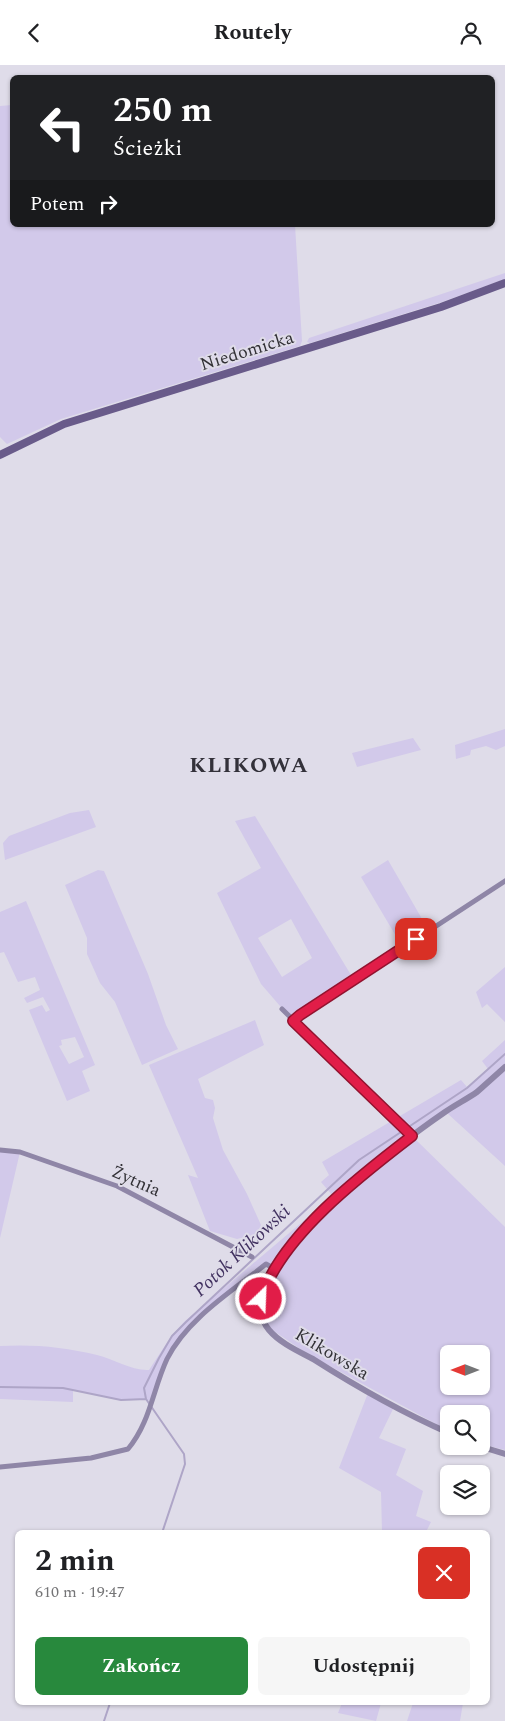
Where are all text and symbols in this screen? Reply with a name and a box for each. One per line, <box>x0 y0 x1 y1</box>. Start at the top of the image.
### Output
text: Routely <box>214 16 291 49</box>
icon: back <box>20 19 48 47</box>
icon: person <box>457 19 485 47</box>
text: 250 m <box>113 84 212 137</box>
icon: left <box>30 95 95 160</box>
text: Ścieżki <box>113 132 182 165</box>
text: Potem <box>30 190 84 219</box>
icon: right <box>94 190 122 218</box>
street label: Niedomicka <box>197 324 297 378</box>
district label: KLIKOWA <box>189 749 309 782</box>
pin <box>395 918 437 960</box>
icon: arrive <box>402 925 430 953</box>
street label: Żytnia <box>107 1158 165 1204</box>
water label: Potok Klikowski <box>187 1198 297 1304</box>
position arrow <box>234 1272 286 1324</box>
street label: Klikowska <box>290 1321 375 1387</box>
north arrow <box>440 1345 490 1395</box>
map controls <box>440 1345 490 1515</box>
button: search <box>440 1405 490 1455</box>
button: layers <box>440 1465 490 1515</box>
text: 2 min <box>35 1538 115 1584</box>
button: close <box>418 1547 470 1599</box>
text: 610 m · 19:47 <box>35 1580 125 1604</box>
button: Zakończ <box>35 1637 248 1695</box>
button: Udostępnij <box>258 1637 470 1695</box>

